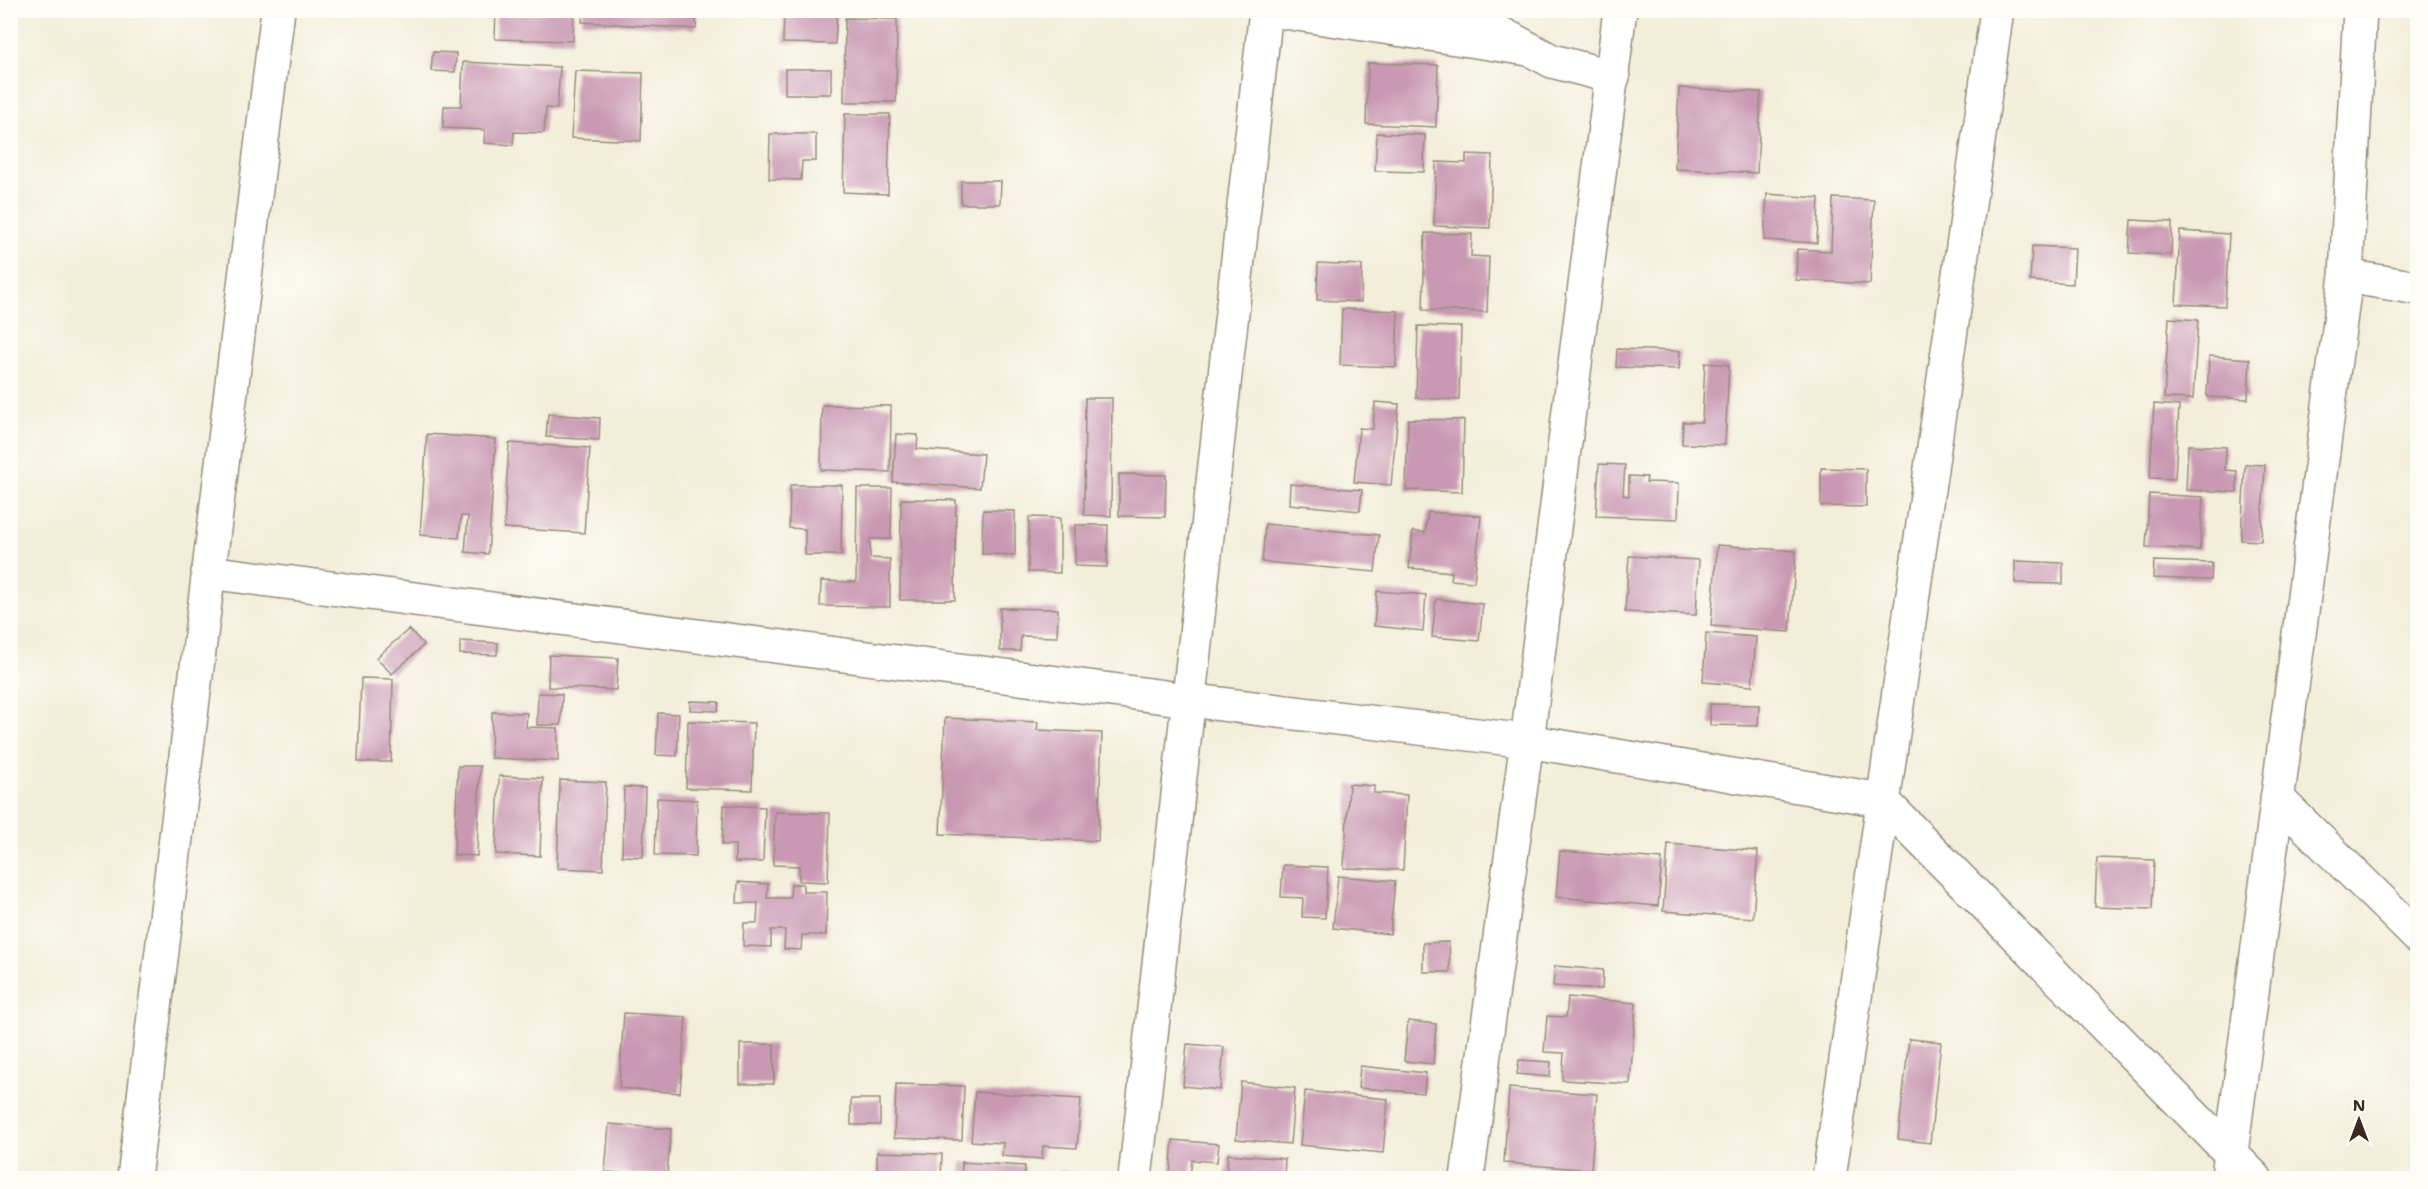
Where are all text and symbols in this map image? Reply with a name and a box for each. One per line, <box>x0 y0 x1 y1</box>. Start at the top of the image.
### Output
north arrow <box>2329 1090 2389 1150</box>
text: N <box>2353 1095 2365 1116</box>

